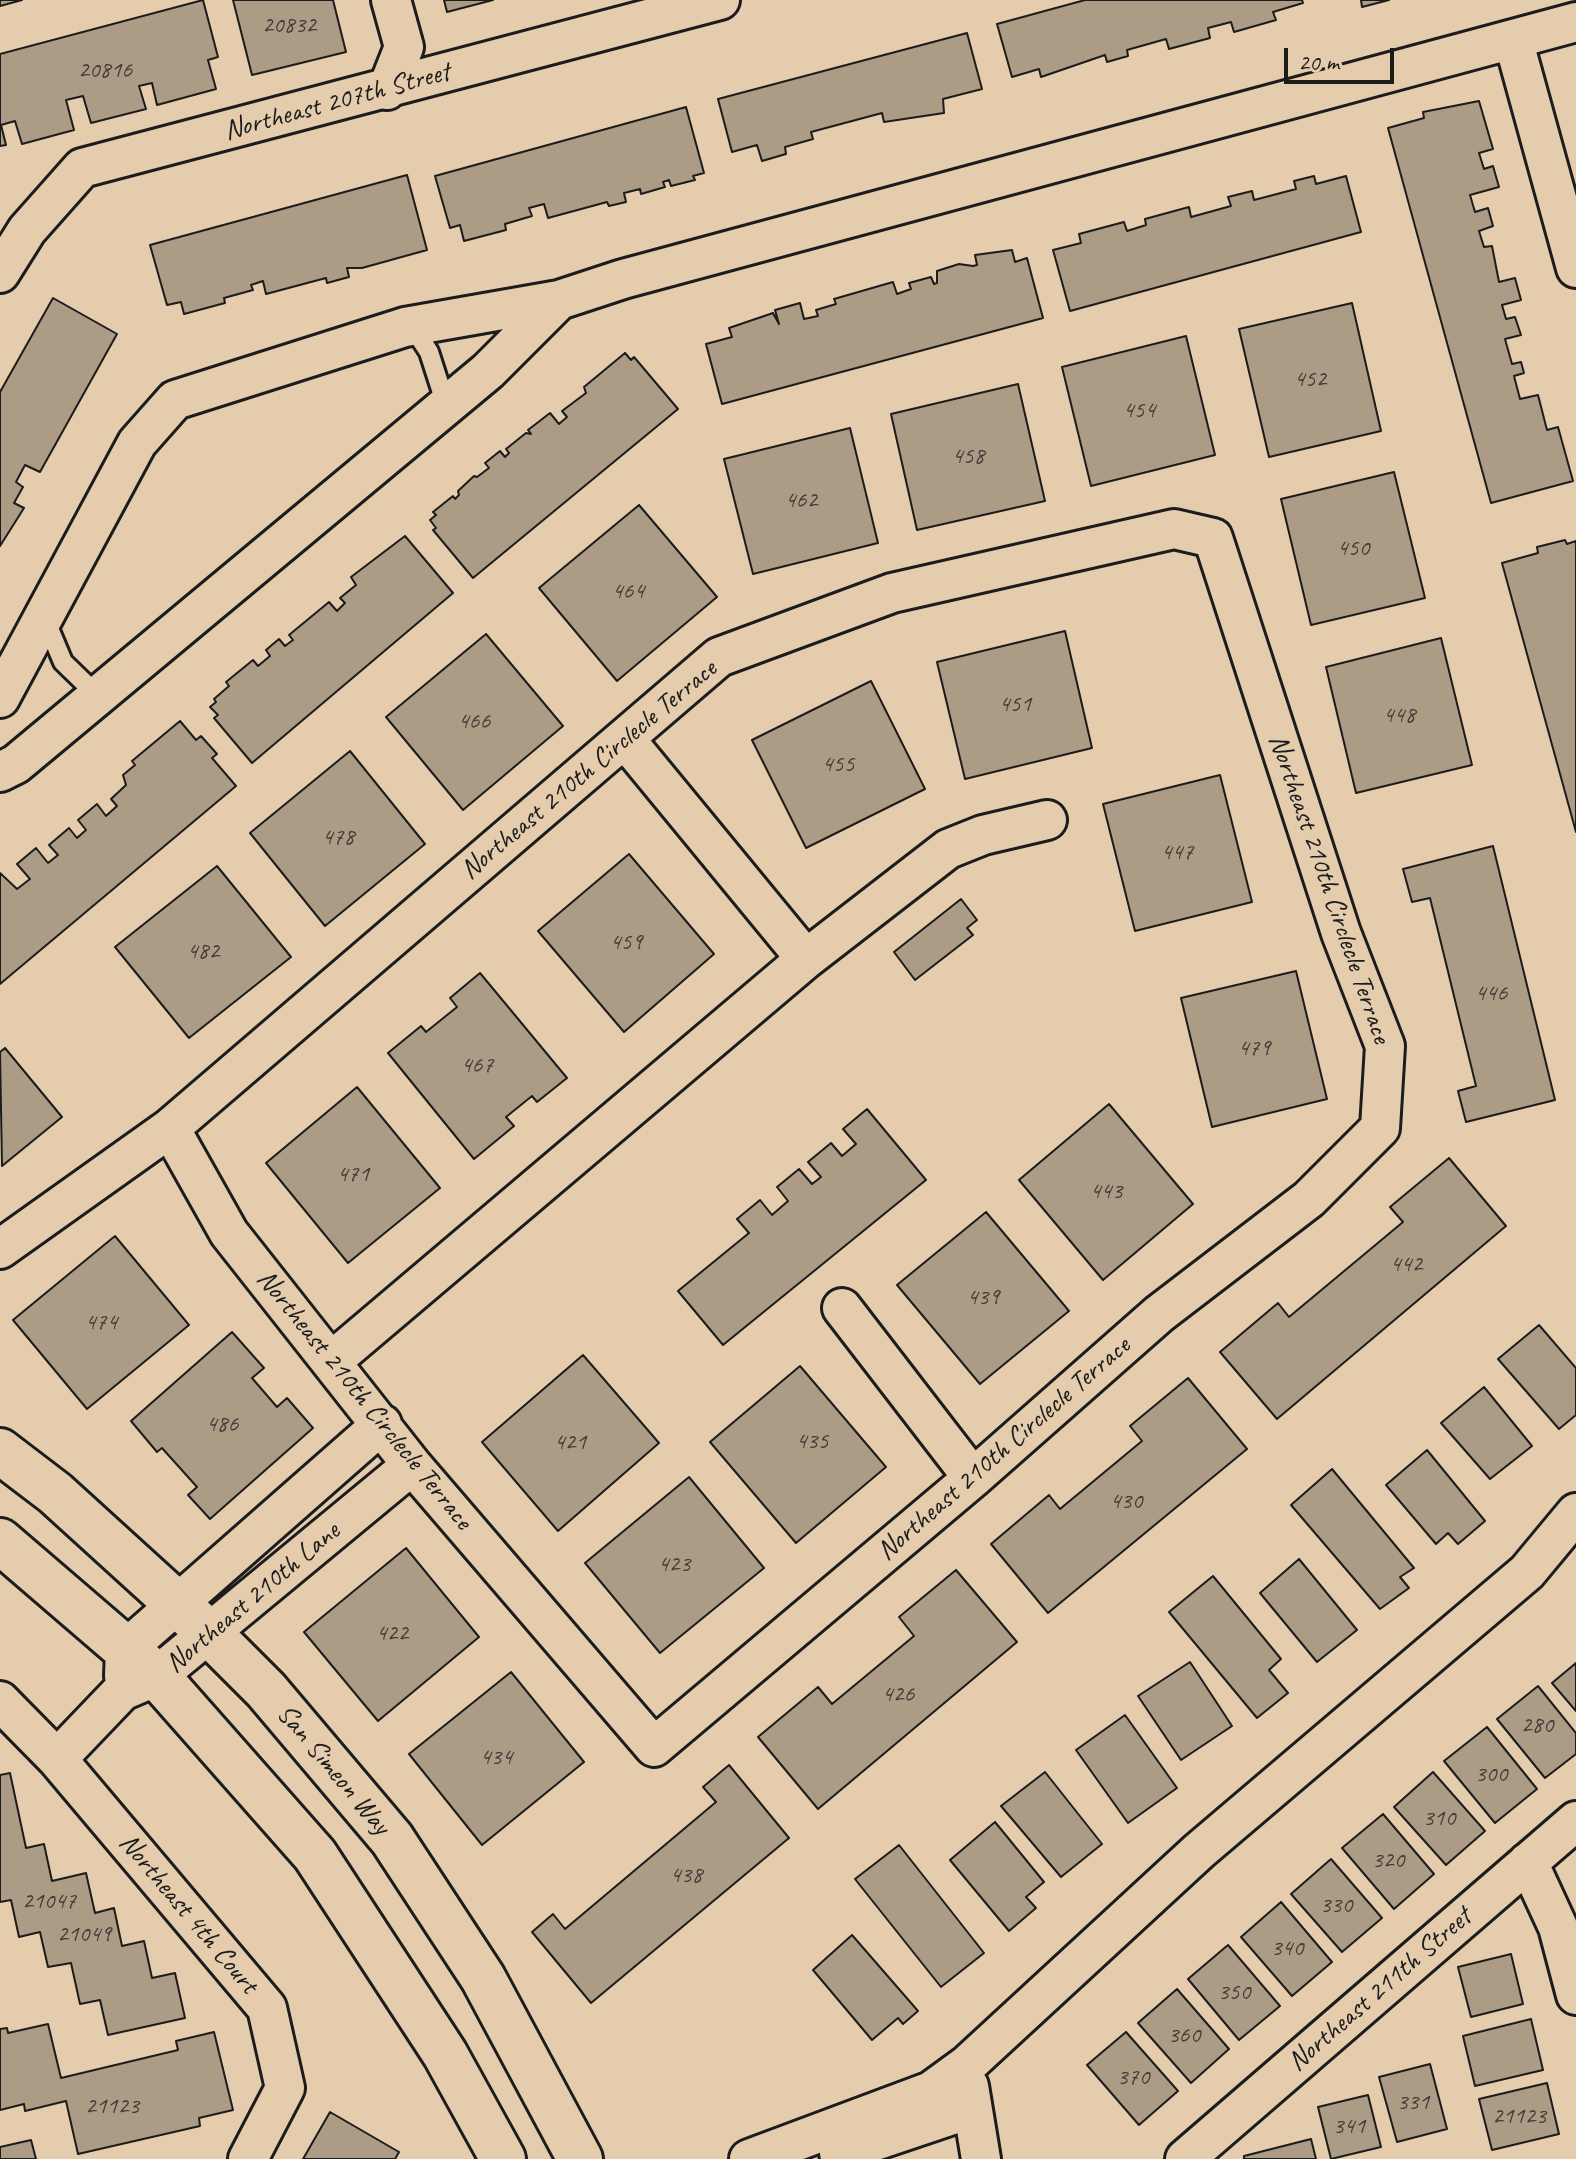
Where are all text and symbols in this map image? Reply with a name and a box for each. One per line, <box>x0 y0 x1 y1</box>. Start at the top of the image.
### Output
house number: 20832 <box>262 12 316 40</box>
scale bar <box>1288 32 1398 82</box>
text: 20 m <box>1298 47 1339 77</box>
street label: Northeast 207th Street <box>220 56 454 148</box>
house number: 20816 <box>78 57 132 85</box>
house number: 452 <box>1294 366 1326 394</box>
house number: 454 <box>1123 397 1155 425</box>
house number: 458 <box>952 443 984 471</box>
house number: 462 <box>785 487 817 515</box>
house number: 450 <box>1337 535 1369 563</box>
house number: 464 <box>612 578 644 606</box>
street label: Northeast 210th Circlecle Terrace <box>454 653 724 887</box>
house number: 451 <box>999 691 1031 719</box>
house number: 448 <box>1383 702 1415 730</box>
house number: 466 <box>458 708 490 736</box>
street label: Northeast 210th Circlecle Terrace <box>1260 730 1398 1048</box>
house number: 455 <box>822 751 854 779</box>
house number: 478 <box>322 824 354 852</box>
house number: 447 <box>1161 839 1193 867</box>
house number: 459 <box>610 929 642 957</box>
house number: 482 <box>187 938 219 966</box>
house number: 446 <box>1475 980 1507 1008</box>
house number: 479 <box>1238 1035 1270 1063</box>
house number: 467 <box>461 1052 493 1080</box>
house number: 471 <box>337 1161 369 1189</box>
house number: 443 <box>1090 1178 1122 1206</box>
house number: 442 <box>1390 1251 1422 1279</box>
street label: Northeast 210th Circlecle Terrace <box>249 1263 479 1537</box>
house number: 439 <box>967 1284 999 1312</box>
house number: 474 <box>85 1309 117 1337</box>
street label: Northeast 210th Circlecle Terrace <box>871 1330 1137 1568</box>
house number: 486 <box>206 1411 238 1439</box>
house number: 435 <box>796 1428 828 1456</box>
house number: 421 <box>554 1429 586 1457</box>
house number: 430 <box>1110 1488 1142 1516</box>
street label: Northeast 210th Lane <box>159 1515 347 1681</box>
house number: 423 <box>658 1551 690 1579</box>
house number: 422 <box>376 1620 408 1648</box>
house number: 426 <box>882 1681 914 1709</box>
street label: San Simeon Way <box>269 1698 397 1842</box>
house number: 280 <box>1521 1712 1553 1740</box>
house number: 434 <box>480 1744 512 1772</box>
house number: 300 <box>1475 1761 1507 1789</box>
house number: 310 <box>1423 1805 1455 1833</box>
street label: Northeast 4th Court <box>111 1827 265 2001</box>
house number: 320 <box>1372 1847 1404 1875</box>
house number: 438 <box>670 1862 702 1890</box>
house number: 21047 <box>22 1888 76 1916</box>
house number: 330 <box>1320 1892 1352 1920</box>
street label: Northeast 211th Street <box>1281 1901 1479 2079</box>
house number: 21049 <box>57 1921 111 1949</box>
house number: 340 <box>1271 1935 1303 1963</box>
house number: 350 <box>1218 1979 1250 2007</box>
house number: 360 <box>1168 2022 1200 2050</box>
house number: 370 <box>1117 2064 1149 2092</box>
house number: 331 <box>1397 2089 1429 2117</box>
house number: 21123 <box>85 2093 139 2121</box>
house number: 21123 <box>1492 2103 1546 2131</box>
house number: 341 <box>1333 2113 1365 2141</box>

